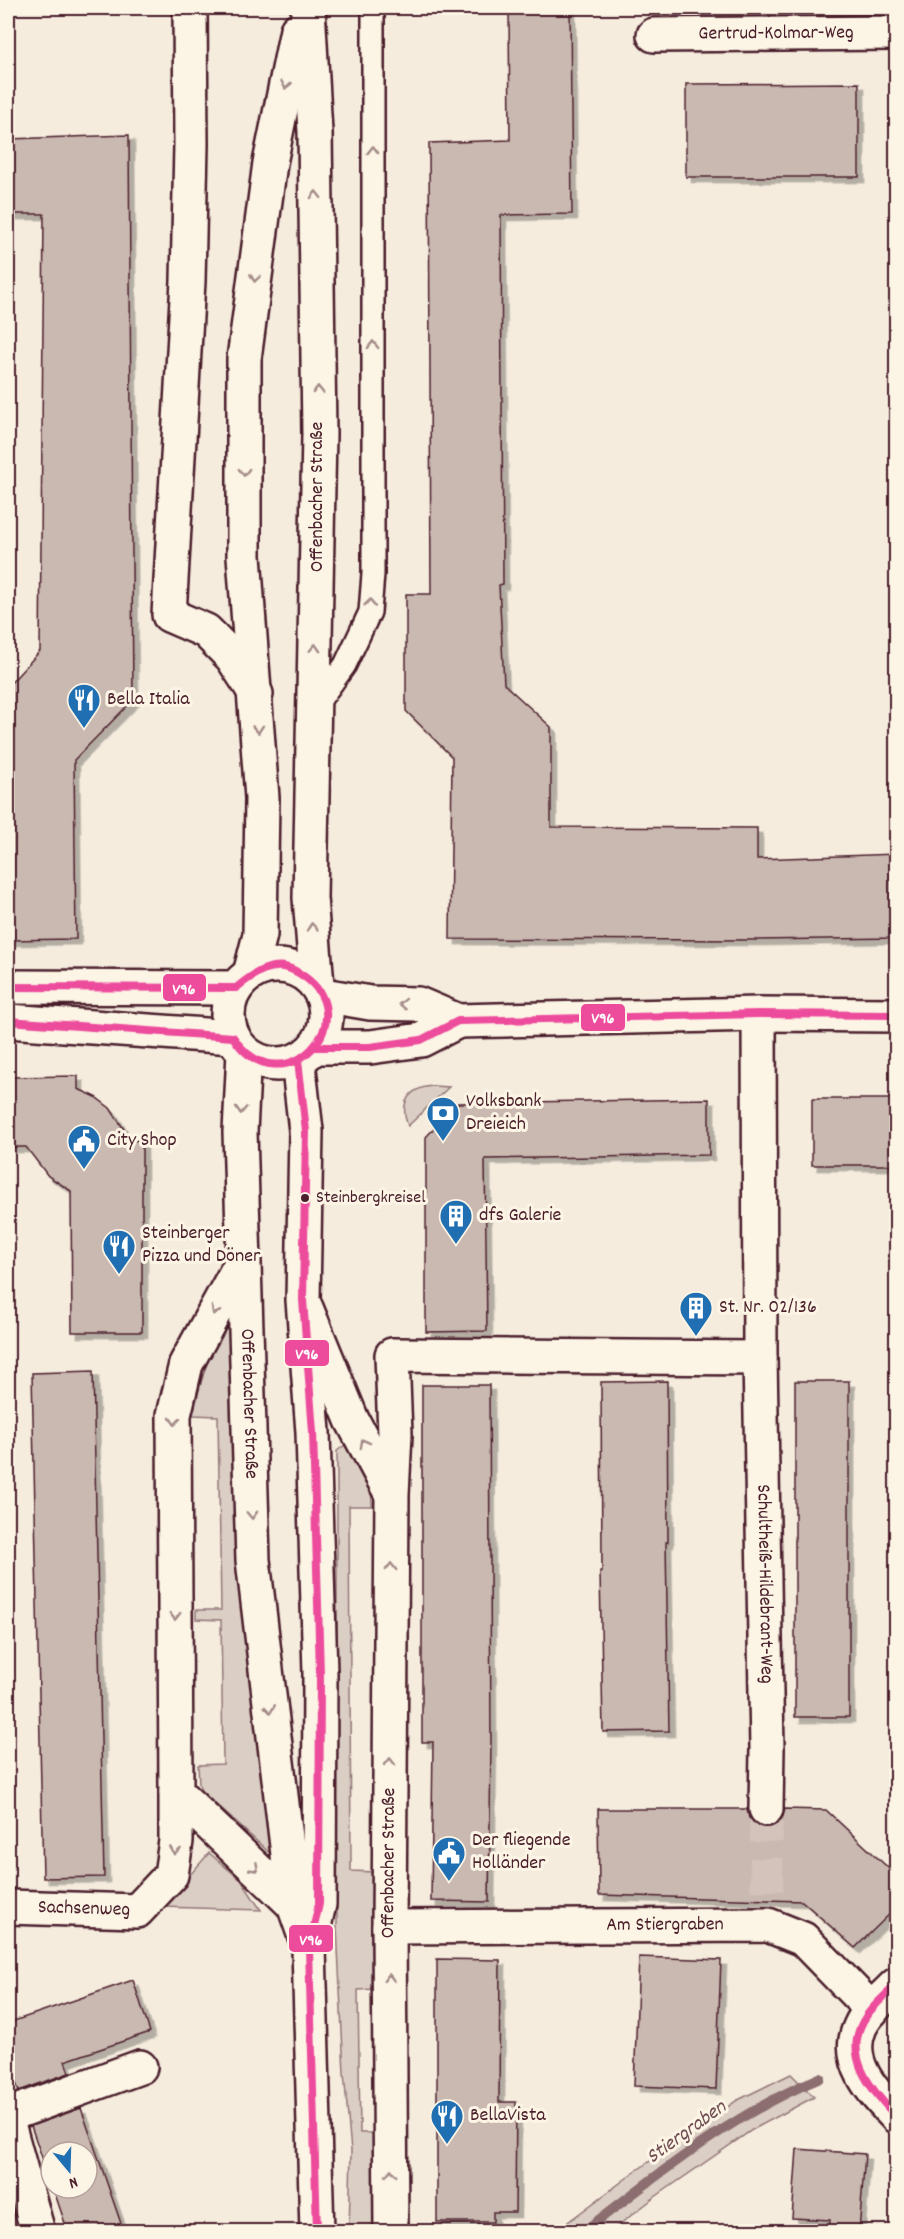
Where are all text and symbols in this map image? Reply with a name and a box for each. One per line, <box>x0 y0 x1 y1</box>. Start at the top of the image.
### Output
street label: Gertrud-Kolmar-Weg <box>698 19 854 49</box>
one-way arrow <box>280 80 293 90</box>
one-way arrow <box>367 146 379 155</box>
one-way arrow <box>310 191 322 200</box>
one-way arrow <box>249 273 261 282</box>
one-way arrow <box>367 341 379 350</box>
one-way arrow <box>312 386 324 395</box>
street label: Offenbacher Straße <box>304 422 332 572</box>
one-way arrow <box>238 468 250 477</box>
one-way arrow <box>363 598 376 607</box>
one-way arrow <box>309 644 322 653</box>
restaurant icon: Bella Italia <box>66 682 102 729</box>
place label: Bella Italia <box>107 686 190 714</box>
one-way arrow <box>252 725 265 734</box>
one-way arrow <box>306 923 319 932</box>
line badge: V96 <box>162 973 207 1002</box>
text: V96 <box>173 979 196 1002</box>
one-way arrow <box>399 998 408 1010</box>
line badge: V96 <box>580 1003 626 1032</box>
text: V96 <box>592 1008 615 1031</box>
place label: Volksbank Dreieich <box>466 1088 541 1139</box>
bank icon: Volksbank Dreieich <box>425 1095 461 1142</box>
one-way arrow <box>235 1106 248 1115</box>
public building icon: City Shop <box>66 1123 102 1170</box>
place label: City Shop <box>107 1127 177 1155</box>
place label: Steinbergkreisel <box>316 1186 426 1211</box>
marker: Steinbergkreisel <box>299 1192 311 1204</box>
building icon: dfs Galerie <box>438 1198 474 1245</box>
place label: dfs Galerie <box>479 1202 562 1230</box>
place label: Steinberger Pizza und Döner <box>142 1220 261 1271</box>
restaurant icon: Steinberger Pizza und Döner <box>101 1228 137 1275</box>
building icon: St. Nr. 02/136 <box>678 1290 714 1337</box>
place label: St. Nr. 02/136 <box>719 1294 817 1322</box>
one-way arrow <box>211 1305 222 1315</box>
street label: Offenbacher Straße <box>232 1328 265 1480</box>
line badge: V96 <box>284 1339 330 1367</box>
text: V96 <box>296 1344 319 1367</box>
one-way arrow <box>168 1417 181 1426</box>
one-way arrow <box>360 1438 372 1449</box>
street label: Schultheiß-Hildebrant-Weg <box>748 1484 780 1684</box>
one-way arrow <box>245 1510 258 1519</box>
one-way arrow <box>385 1563 397 1572</box>
one-way arrow <box>169 1611 181 1620</box>
one-way arrow <box>264 1704 276 1713</box>
one-way arrow <box>384 1758 396 1767</box>
street label: Offenbacher Straße <box>375 1787 404 1938</box>
place label: Der fliegende Holländer <box>472 1827 571 1878</box>
public building icon: Der fliegende Holländer <box>431 1835 467 1882</box>
one-way arrow <box>169 1846 181 1855</box>
one-way arrow <box>247 1860 258 1871</box>
street label: Sachsenweg <box>37 1894 131 1925</box>
street label: Am Stiergraben <box>606 1911 724 1940</box>
line badge: V96 <box>288 1924 334 1953</box>
text: V96 <box>300 1930 323 1953</box>
one-way arrow <box>383 1974 396 1983</box>
water label: Stiergraben <box>641 2093 734 2172</box>
restaurant icon: BellaVista <box>429 2098 465 2145</box>
place label: BellaVista <box>470 2102 546 2130</box>
north arrow <box>39 2140 99 2200</box>
one-way arrow <box>385 2169 397 2178</box>
text: N <box>65 2170 81 2194</box>

